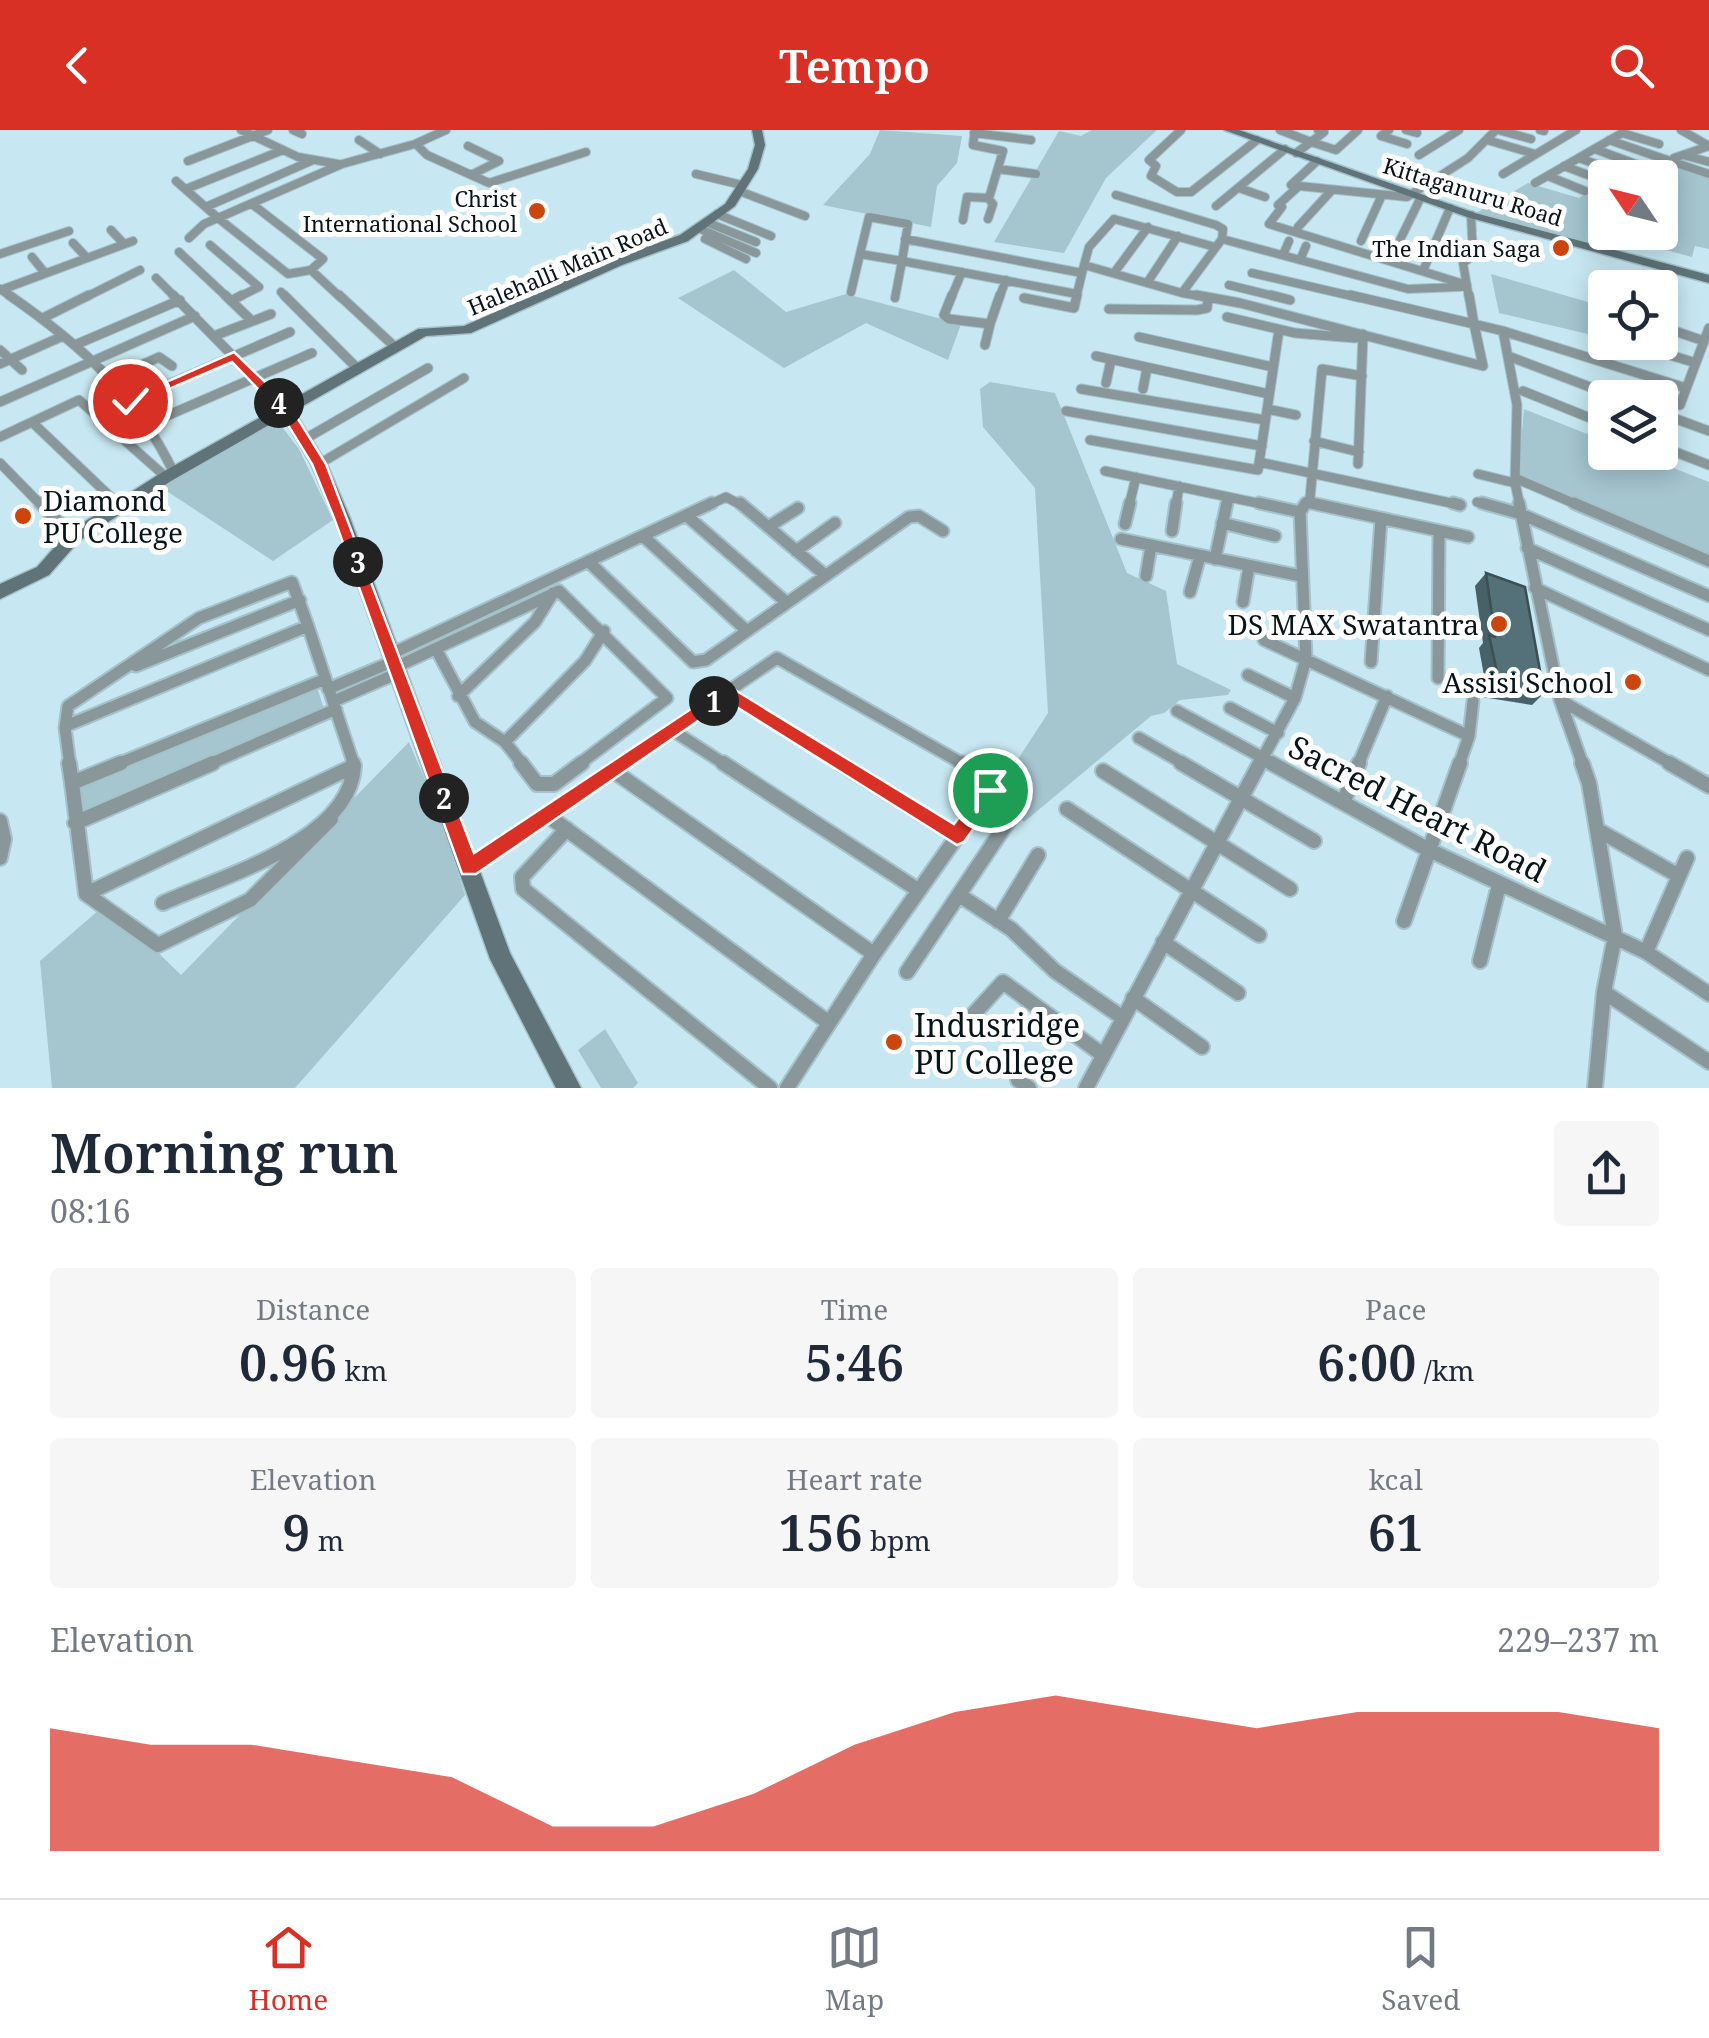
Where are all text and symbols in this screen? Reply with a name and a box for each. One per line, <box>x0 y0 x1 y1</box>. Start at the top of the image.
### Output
text: Tempo <box>779 35 930 96</box>
icon: back <box>50 38 105 93</box>
icon: search <box>1604 38 1659 93</box>
street label: Kittaganuru Road <box>1380 149 1567 233</box>
north arrow <box>1588 160 1678 250</box>
map controls <box>1588 160 1678 470</box>
place label: Christ International School <box>303 183 517 238</box>
marker: Christ International School <box>526 200 548 222</box>
street label: Halehalli Main Road <box>463 210 672 322</box>
place label: The Indian Saga <box>1372 233 1541 263</box>
marker: The Indian Saga <box>1550 237 1572 259</box>
button: locate <box>1588 270 1678 360</box>
pin <box>88 359 173 444</box>
icon: check <box>103 374 158 429</box>
pin: 4 <box>254 378 304 428</box>
button: layers <box>1588 380 1678 470</box>
text: 4 <box>271 384 287 422</box>
place label: Diamond PU College <box>43 481 183 551</box>
marker: Diamond PU College <box>12 505 34 527</box>
pin: 3 <box>333 537 383 587</box>
text: 3 <box>350 543 366 581</box>
place label: DS MAX Swatantra <box>1228 605 1479 643</box>
marker: DS MAX Swatantra <box>1488 613 1510 635</box>
place label: Assisi School <box>1442 663 1613 701</box>
marker: Assisi School <box>1622 671 1644 693</box>
pin: 1 <box>689 676 739 726</box>
text: 1 <box>706 682 722 720</box>
street label: Sacred Heart Road <box>1282 724 1554 892</box>
pin <box>948 748 1033 833</box>
icon: arrive <box>963 763 1018 818</box>
pin: 2 <box>419 773 469 823</box>
text: 2 <box>436 779 452 817</box>
place label: Indusridge PU College <box>914 1003 1080 1083</box>
marker: Indusridge PU College <box>883 1031 905 1053</box>
text: Morning run <box>50 1114 399 1189</box>
button: share <box>1554 1121 1659 1226</box>
text: 08:16 <box>50 1189 131 1232</box>
text: Distance <box>256 1290 370 1328</box>
text: Time <box>821 1290 888 1328</box>
text: Pace <box>1365 1290 1427 1328</box>
text: 0.96 <box>239 1328 337 1396</box>
text: 5:46 <box>805 1328 904 1396</box>
text: 6:00 <box>1317 1328 1416 1396</box>
text: km <box>337 1351 387 1389</box>
text: /km <box>1416 1351 1475 1389</box>
text: Elevation <box>250 1460 376 1498</box>
text: Heart rate <box>786 1460 923 1498</box>
text: kcal <box>1369 1460 1423 1498</box>
text: 9 <box>282 1498 310 1566</box>
text: 156 <box>778 1498 863 1566</box>
text: 61 <box>1368 1498 1424 1566</box>
text: m <box>310 1521 344 1559</box>
text: bpm <box>863 1521 931 1559</box>
text: Elevation <box>50 1618 194 1661</box>
text: 229–237 m <box>1497 1618 1659 1661</box>
tab: Home <box>248 1920 328 2018</box>
tab: Map <box>825 1920 884 2018</box>
tab: Saved <box>1381 1920 1461 2018</box>

